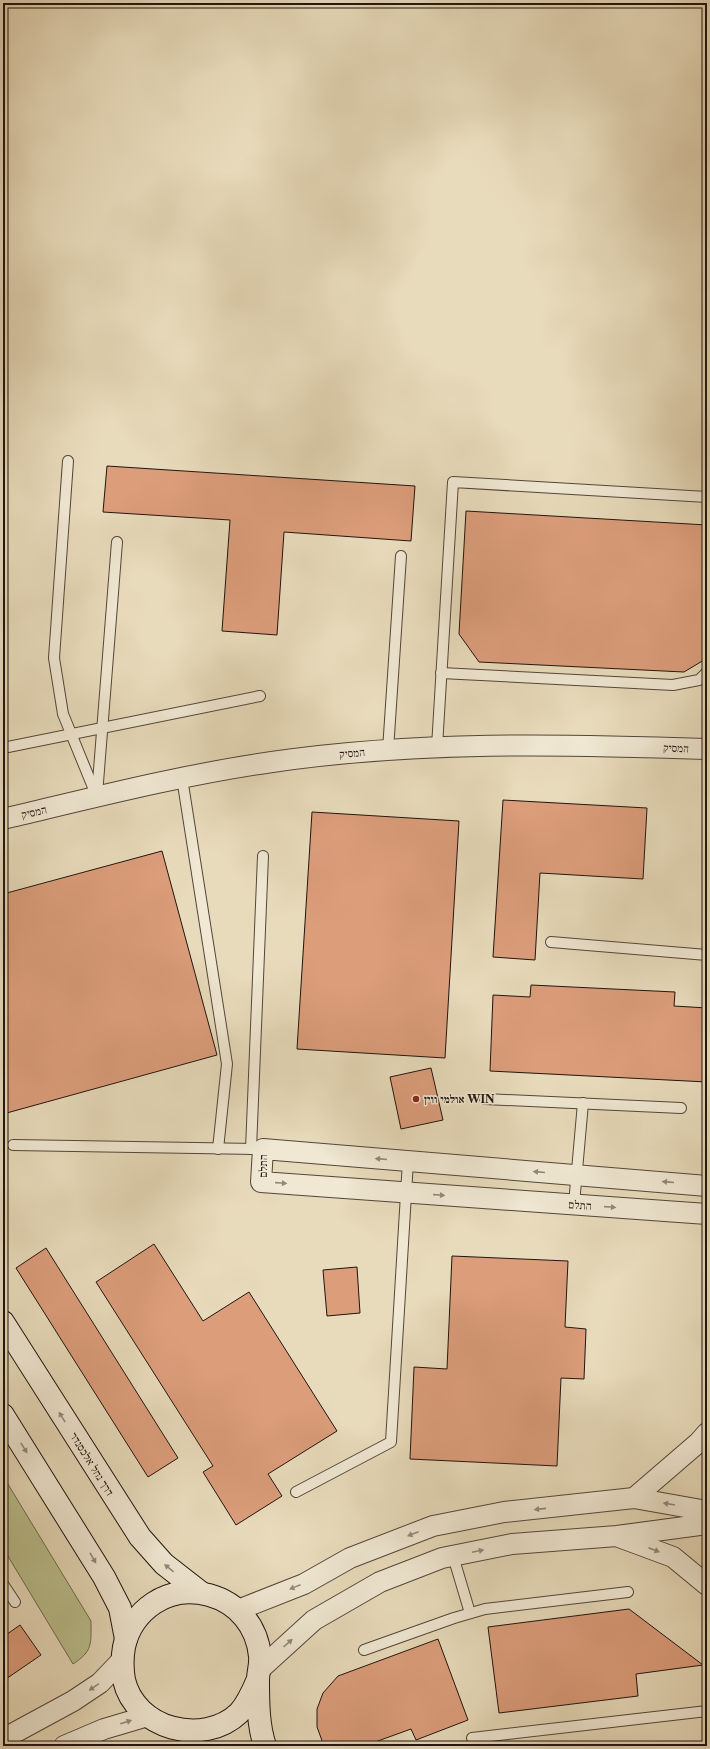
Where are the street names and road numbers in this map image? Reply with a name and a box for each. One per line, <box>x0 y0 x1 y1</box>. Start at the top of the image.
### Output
street label: המסיק <box>663 741 689 755</box>
street label: המסיק <box>339 745 366 761</box>
street label: המסיק <box>20 802 48 822</box>
street label: התלם <box>256 1154 270 1178</box>
street label: התלם <box>568 1197 592 1213</box>
street label: דרך נחל אלכסנדר <box>67 1430 117 1498</box>

